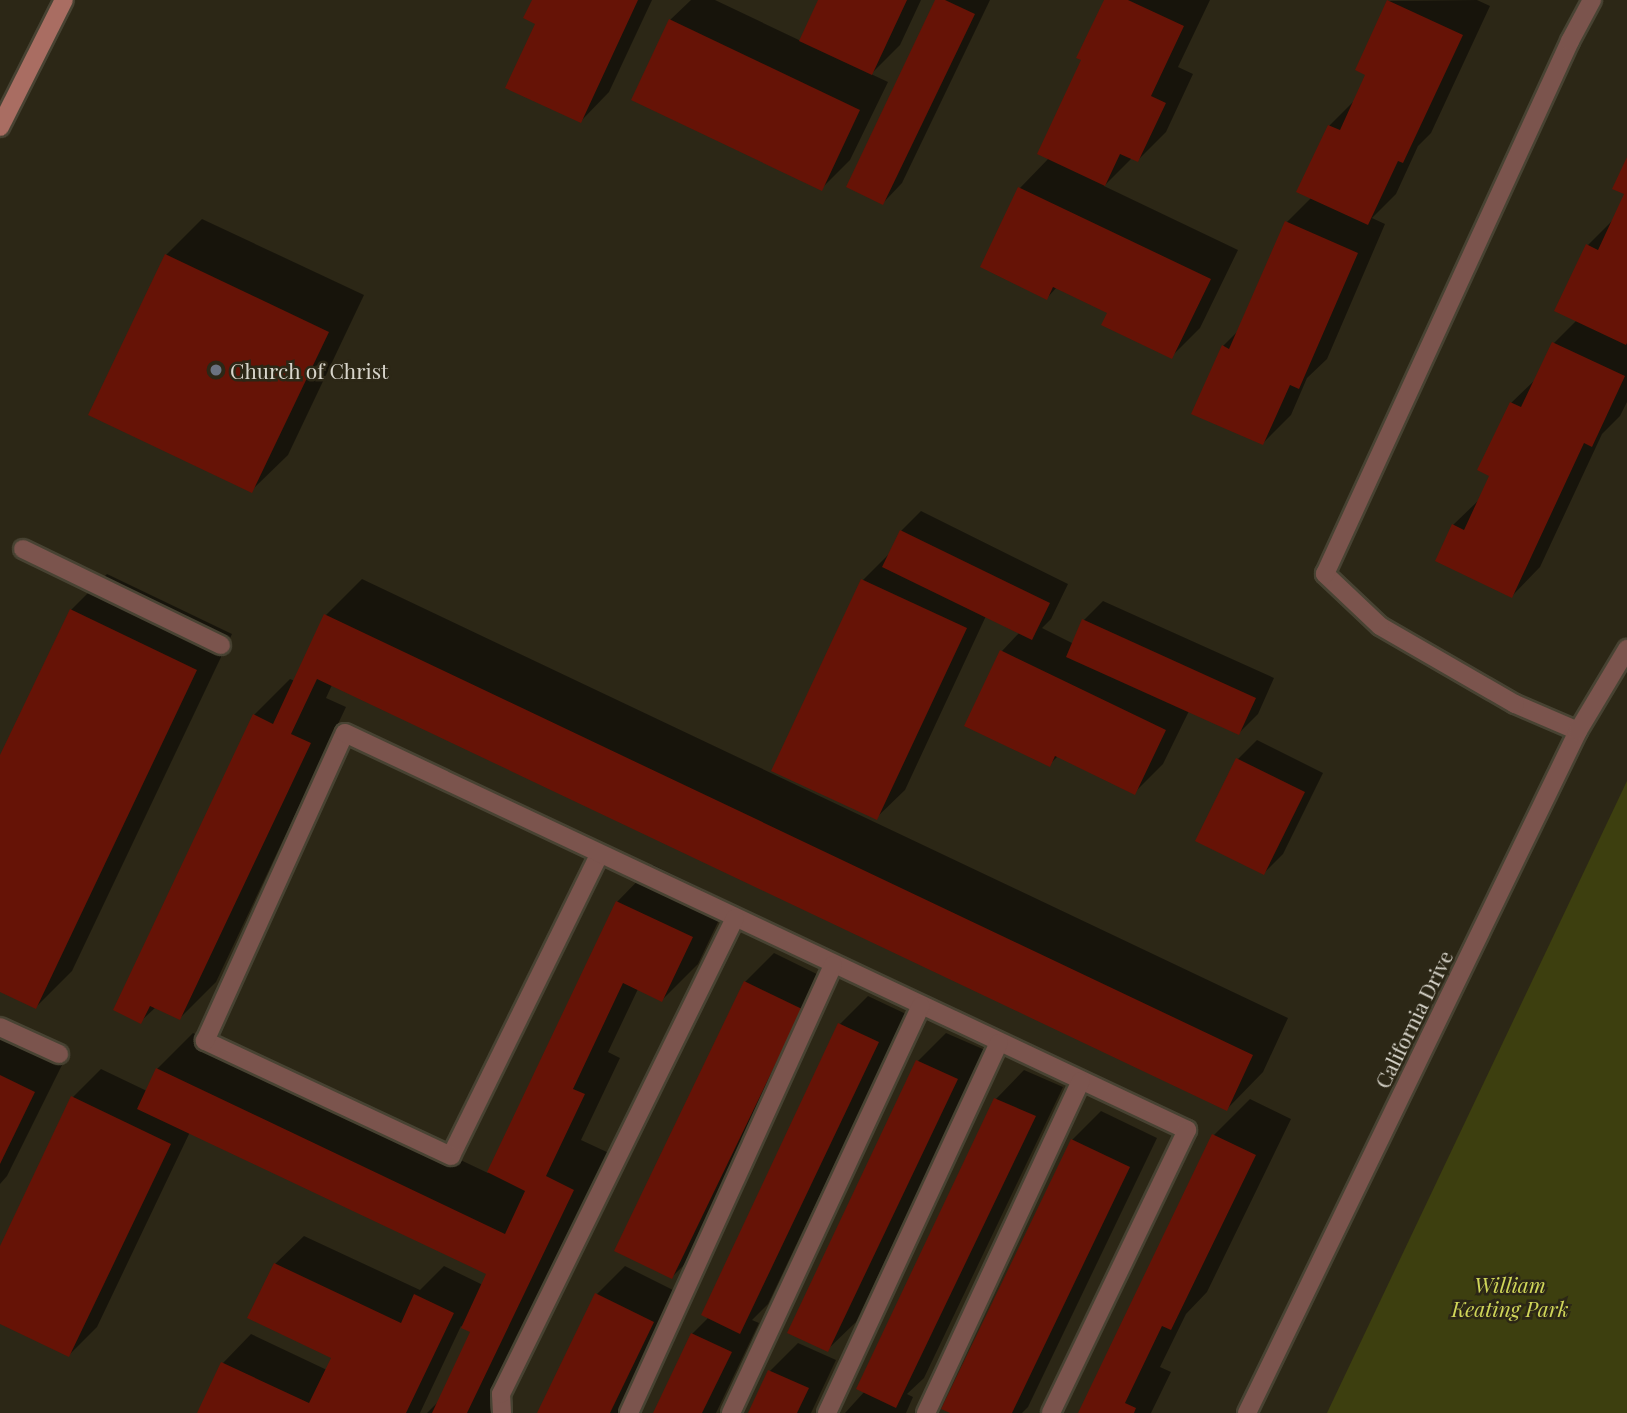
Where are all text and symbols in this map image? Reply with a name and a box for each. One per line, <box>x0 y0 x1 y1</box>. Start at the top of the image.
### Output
place label: Church of Christ <box>230 357 389 383</box>
marker: Church of Christ <box>208 362 224 378</box>
street label: California Drive <box>1369 946 1457 1092</box>
park label: William Keating Park <box>1452 1271 1568 1321</box>

